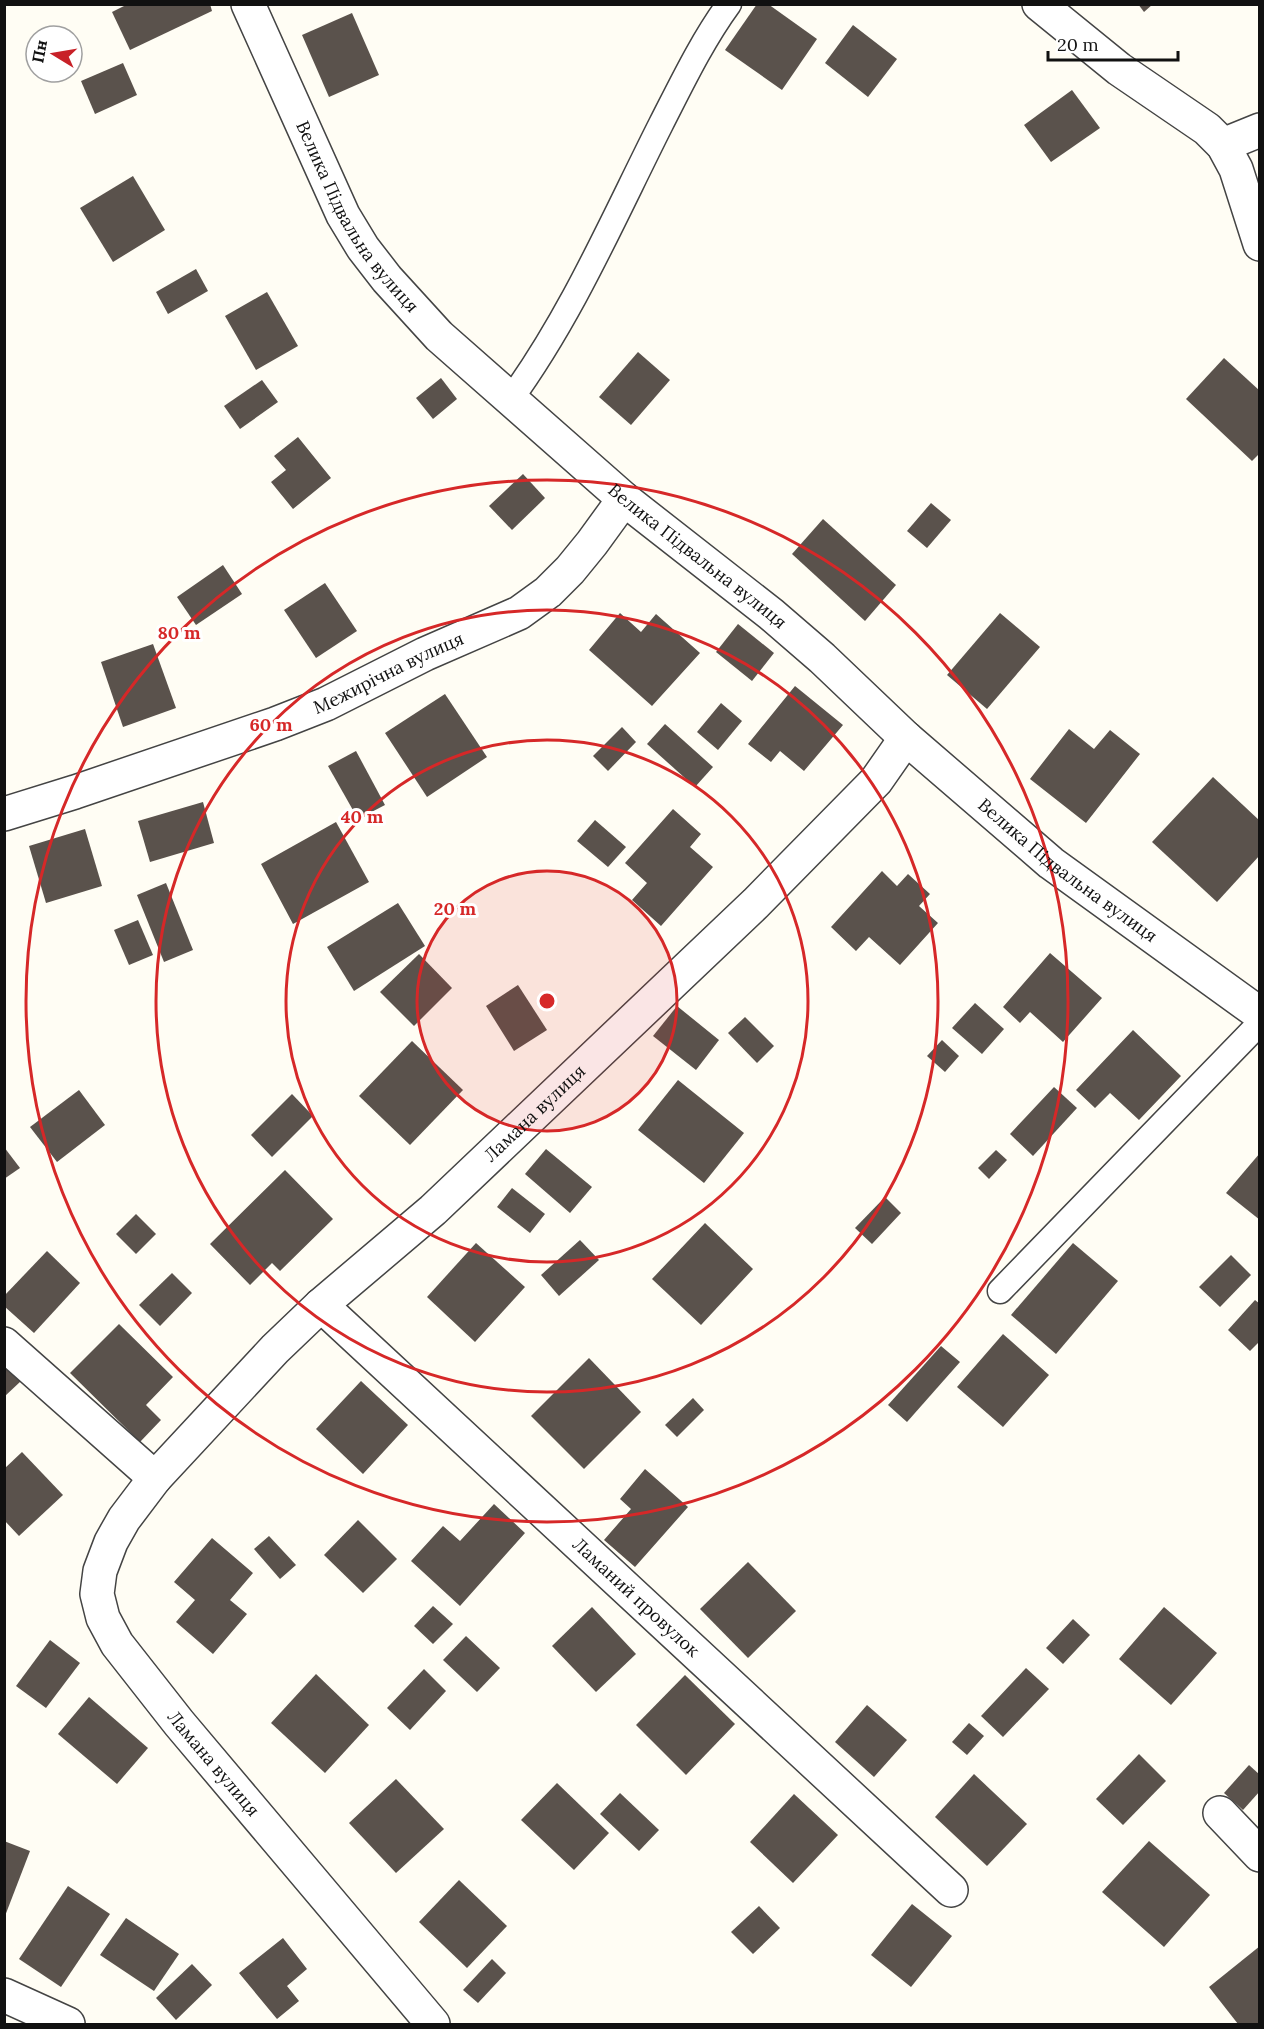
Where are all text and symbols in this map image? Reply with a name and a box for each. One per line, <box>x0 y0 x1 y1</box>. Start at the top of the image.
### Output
north arrow <box>24 24 84 84</box>
scale bar <box>1048 24 1178 62</box>
text: 20 m <box>1057 33 1099 56</box>
text: Пн <box>27 38 51 64</box>
street label: Велика Підвальна вулиця <box>291 117 424 317</box>
street label: Велика Підвальна вулиця <box>604 478 792 634</box>
text: 80 m <box>157 621 201 644</box>
street label: Межирічна вулиця <box>310 627 467 719</box>
text: 60 m <box>249 713 293 736</box>
street label: Велика Підвальна вулиця <box>973 793 1162 947</box>
text: 40 m <box>341 805 384 828</box>
text: 20 m <box>434 897 477 920</box>
centre of rings <box>537 991 557 1011</box>
street label: Ламана вулиця <box>479 1059 590 1166</box>
street label: Ламаний провулок <box>568 1533 705 1662</box>
street label: Ламана вулиця <box>163 1706 265 1821</box>

